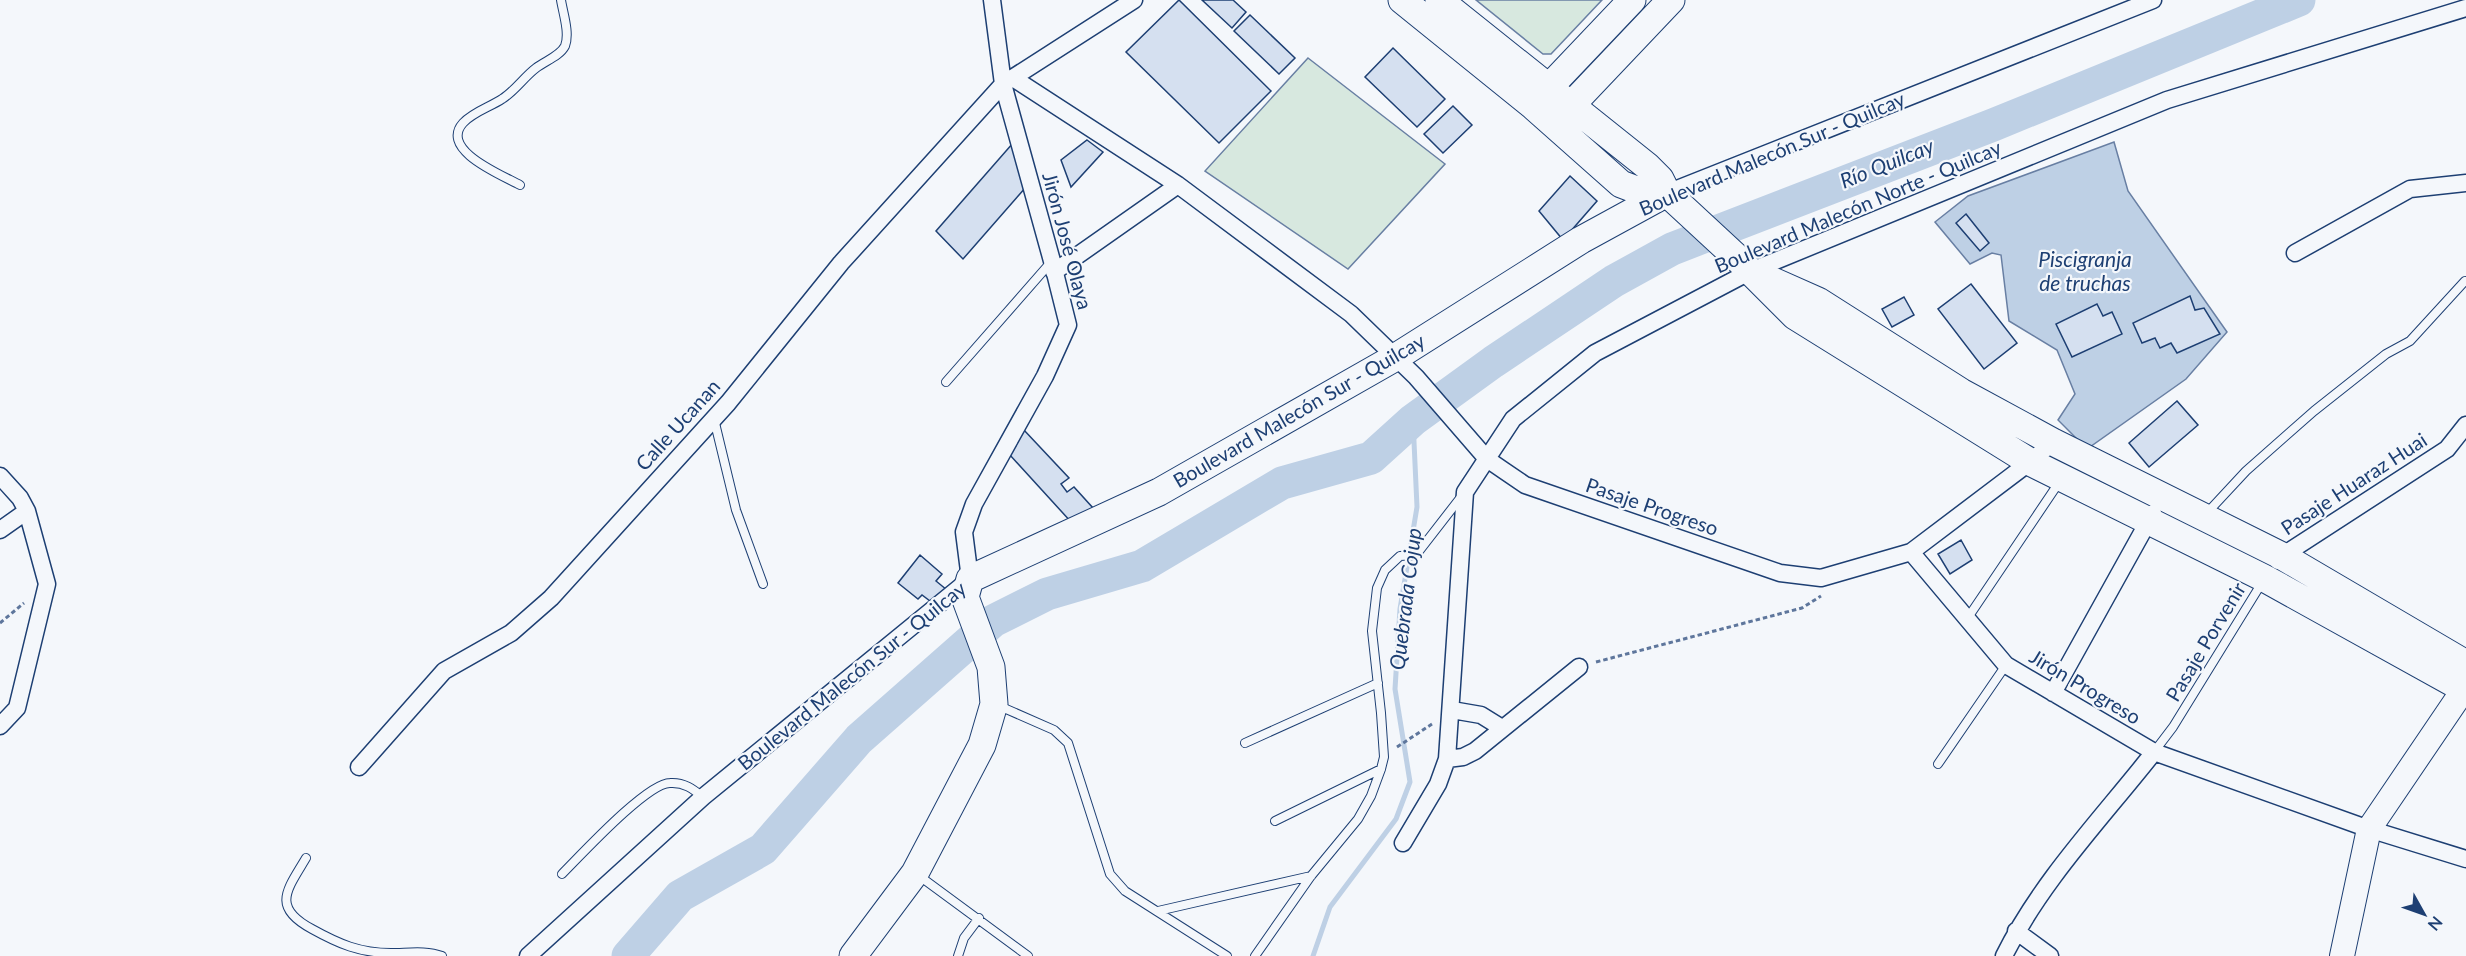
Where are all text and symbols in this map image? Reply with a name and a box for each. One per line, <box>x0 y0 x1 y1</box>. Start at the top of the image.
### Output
street label: Boulevard Malecón Sur - Quilcay <box>1635 86 1909 220</box>
water label: Río Quilcay <box>1836 132 1938 193</box>
street label: Boulevard Malecón Norte - Quilcay <box>1711 134 2005 278</box>
street label: Jirón José Olaya <box>1038 170 1098 312</box>
water label: Piscigranja de truchas <box>2038 246 2132 295</box>
street label: Boulevard Malecón Sur - Quilcay <box>1168 328 1429 492</box>
street label: Calle Ucanan <box>630 374 724 475</box>
street label: Pasaje Huaraz Huai <box>2276 427 2431 539</box>
street label: Pasaje Progreso <box>1583 472 1722 540</box>
water label: Quebrada Cojup <box>1383 526 1426 671</box>
street label: Boulevard Malecón Sur - Quilcay <box>732 575 971 775</box>
street label: Pasaje Porvenir <box>2160 577 2250 705</box>
street label: Jirón Progreso <box>2026 644 2145 729</box>
north arrow <box>2394 884 2454 944</box>
text: N <box>2425 913 2447 935</box>

